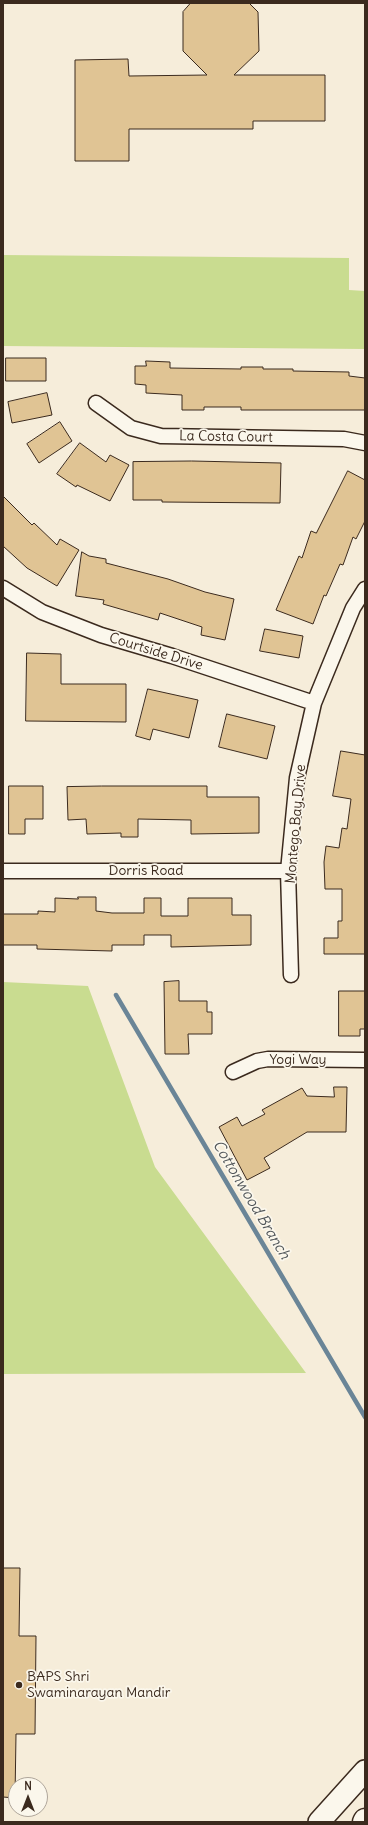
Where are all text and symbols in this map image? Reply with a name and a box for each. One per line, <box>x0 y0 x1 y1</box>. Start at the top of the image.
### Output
street label: La Costa Court <box>179 428 273 446</box>
street label: Courtside Drive <box>107 630 205 674</box>
street label: Montego Bay Drive <box>282 764 310 884</box>
street label: Dorris Road <box>109 863 183 879</box>
street label: Yogi Way <box>269 1052 327 1068</box>
water label: Cottonwood Branch <box>208 1137 294 1263</box>
place label: BAPS Shri Swaminarayan Mandir <box>27 1669 170 1702</box>
marker: BAPS Shri Swaminarayan Mandir <box>14 1680 24 1690</box>
north arrow <box>8 1777 48 1817</box>
text: N <box>24 1779 32 1793</box>

